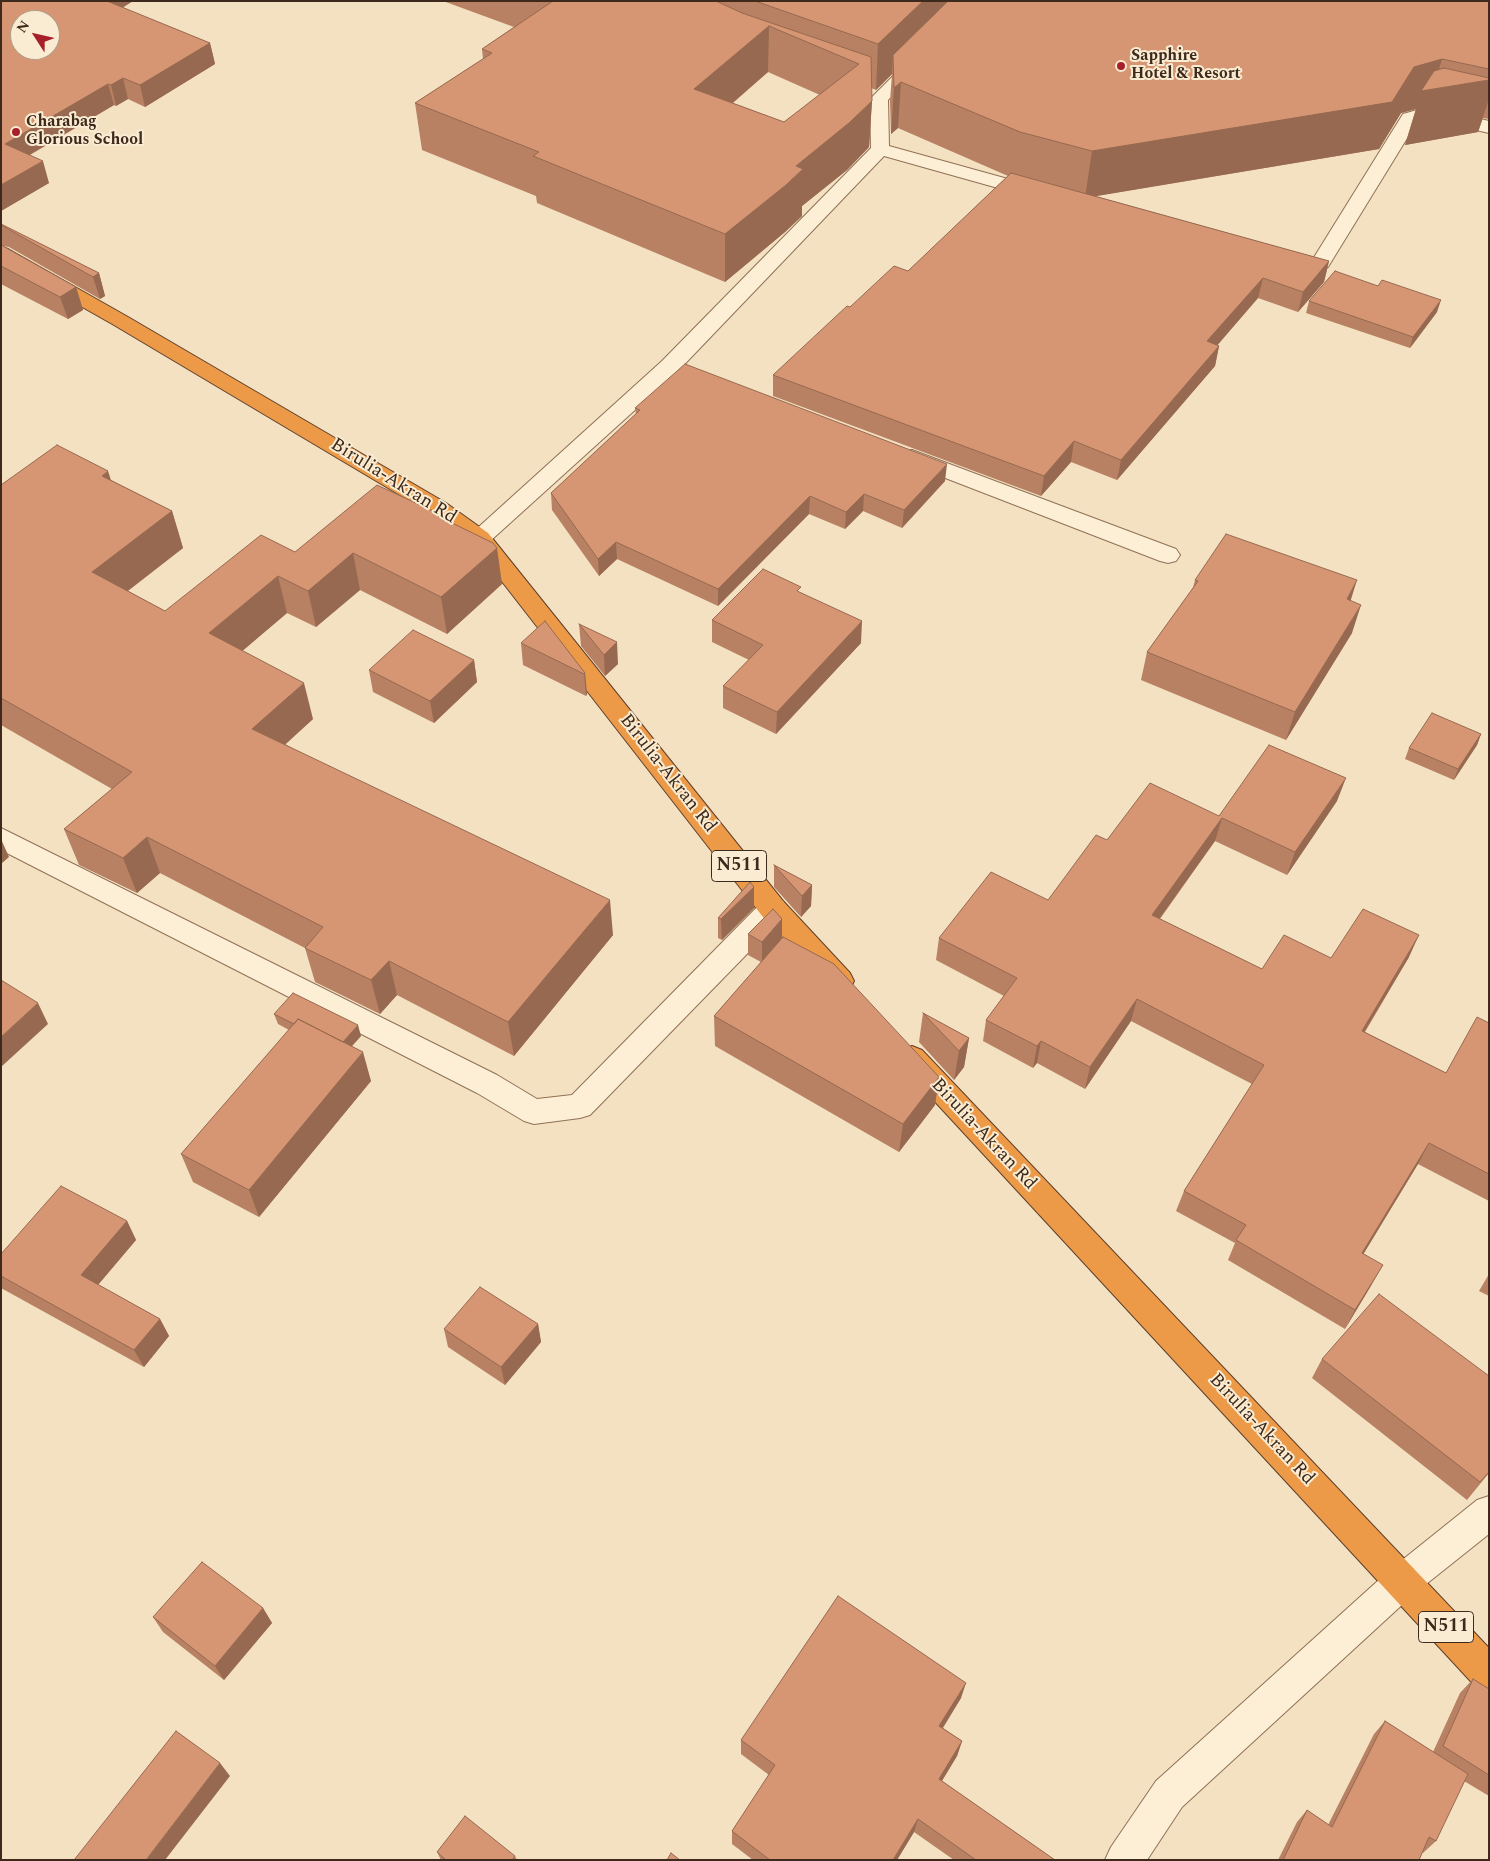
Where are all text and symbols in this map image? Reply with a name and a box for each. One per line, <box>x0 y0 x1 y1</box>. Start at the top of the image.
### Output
north arrow <box>10 10 60 60</box>
text: N <box>11 16 35 37</box>
place label: Sapphire Hotel & Resort <box>1131 47 1241 85</box>
marker: Sapphire Hotel & Resort <box>1115 60 1127 72</box>
place label: Charabag Glorious School <box>26 113 143 151</box>
marker: Charabag Glorious School <box>10 126 22 138</box>
street label: Birulia-Akran Rd <box>326 434 460 530</box>
street label: Birulia-Akran Rd <box>614 710 720 838</box>
road number: N511 <box>712 850 766 881</box>
street label: Birulia-Akran Rd <box>925 1074 1041 1196</box>
street label: Birulia-Akran Rd <box>1203 1369 1319 1491</box>
road number: N511 <box>1418 1611 1474 1642</box>

